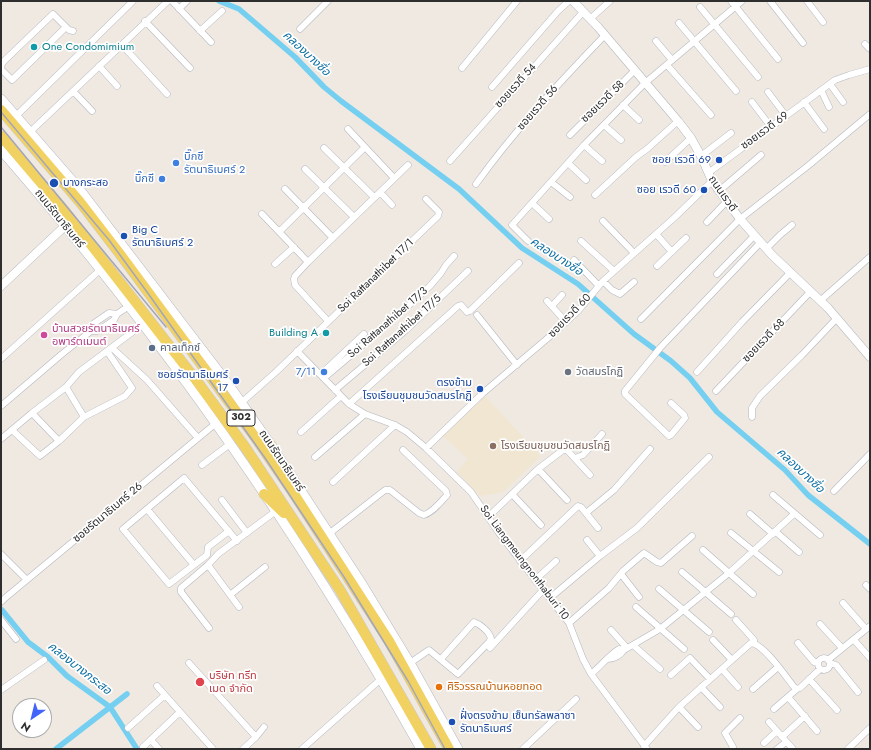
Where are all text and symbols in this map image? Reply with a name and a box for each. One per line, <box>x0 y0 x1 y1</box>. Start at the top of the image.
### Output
water label: คลองบางซื่อ <box>279 28 333 80</box>
place label: One Condomimium <box>42 40 134 54</box>
marker: One Condomimium <box>29 42 39 52</box>
street label: ซอยเรวดี 54 <box>493 61 539 111</box>
street label: ซอยเรวดี 58 <box>579 78 627 126</box>
street label: ซอยเรวดี 56 <box>515 83 561 133</box>
street label: ซอยเรวดี 69 <box>739 109 791 153</box>
place label: บิ๊กซี รัตนาธิเบศร์ 2 <box>184 150 245 176</box>
place label: ซอย เรวดี 69 <box>652 153 711 167</box>
marker: ซอย เรวดี 69 <box>714 155 724 165</box>
marker: บิ๊กซี รัตนาธิเบศร์ 2 <box>171 158 181 168</box>
place label: บิ๊กซี <box>135 172 154 186</box>
marker: บิ๊กซี <box>157 174 167 184</box>
street label: ถนนเรวดี <box>705 174 739 214</box>
place label: บางกระสอ <box>63 176 108 190</box>
marker: บางกระสอ <box>48 177 60 189</box>
place label: ซอย เรวดี 60 <box>637 183 696 197</box>
marker: ซอย เรวดี 60 <box>699 185 709 195</box>
street label: ถนนรัตนาธิเบศร์ <box>31 187 87 251</box>
place label: Big C รัตนาธิเบศร์ 2 <box>132 223 193 249</box>
marker: Big C รัตนาธิเบศร์ 2 <box>119 231 129 241</box>
water label: คลองบางซื่อ <box>527 235 585 279</box>
street label: Soi Rattanathibet 17/1 <box>335 236 417 316</box>
street label: Soi Rattanathibet 17/3 <box>345 285 431 361</box>
street label: ซอยเรวดี 60 <box>546 291 594 341</box>
street label: Soi Rattanathibet 17/5 <box>360 292 444 370</box>
street label: ซอยเรวดี 68 <box>740 317 788 365</box>
place label: บ้านสวยรัตนาธิเบศร์ อพาร์ตเมนต์ <box>52 322 140 348</box>
place label: Building A <box>269 326 318 340</box>
marker: Building A <box>321 328 331 338</box>
marker: บ้านสวยรัตนาธิเบศร์ อพาร์ตเมนต์ <box>39 330 49 340</box>
place label: คาลเท็กซ์ <box>160 341 200 355</box>
marker: คาลเท็กซ์ <box>147 343 157 353</box>
place label: 7/11 <box>296 365 316 379</box>
place label: วัดสมรโกฏิ <box>576 365 623 379</box>
marker: 7/11 <box>319 367 329 377</box>
marker: วัดสมรโกฏิ <box>563 367 573 377</box>
place label: ซอยรัตนาธิเบศร์ 17 <box>157 368 228 394</box>
marker: ซอยรัตนาธิเบศร์ 17 <box>231 376 241 386</box>
place label: ตรงข้าม โรงเรียนชุมชนวัดสมรโกฏิ <box>363 376 472 402</box>
marker: ตรงข้าม โรงเรียนชุมชนวัดสมรโกฏิ <box>475 384 485 394</box>
road number: 302 <box>227 410 255 426</box>
street label: ถนนรัตนาธิเบศร์ <box>255 428 307 494</box>
place label: โรงเรียนชุมชนวัดสมรโกฏิ <box>501 439 610 453</box>
marker: โรงเรียนชุมชนวัดสมรโกฏิ <box>488 441 498 451</box>
water label: คลองบางซื่อ <box>773 445 827 497</box>
street label: ซอยรัตนาธิเบศร์ 26 <box>71 480 145 546</box>
street label: Soi Liangmeungnonthaburi 10 <box>477 503 571 623</box>
water label: คลองบางกระสอ <box>44 640 114 698</box>
place label: บริษัท ทรีท เมด จำกัด <box>209 669 257 695</box>
marker: บริษัท ทรีท เมด จำกัด <box>194 676 206 688</box>
place label: ศิริวรรณบ้านหอยทอด <box>447 680 542 694</box>
marker: ศิริวรรณบ้านหอยทอด <box>434 682 444 692</box>
north arrow <box>12 698 52 738</box>
place label: ฝั่งตรงข้าม เซ็นทรัลพลาซา รัตนาธิเบศร์ <box>460 709 575 735</box>
marker: ฝั่งตรงข้าม เซ็นทรัลพลาซา รัตนาธิเบศร์ <box>447 717 457 727</box>
text: N <box>18 718 34 736</box>

